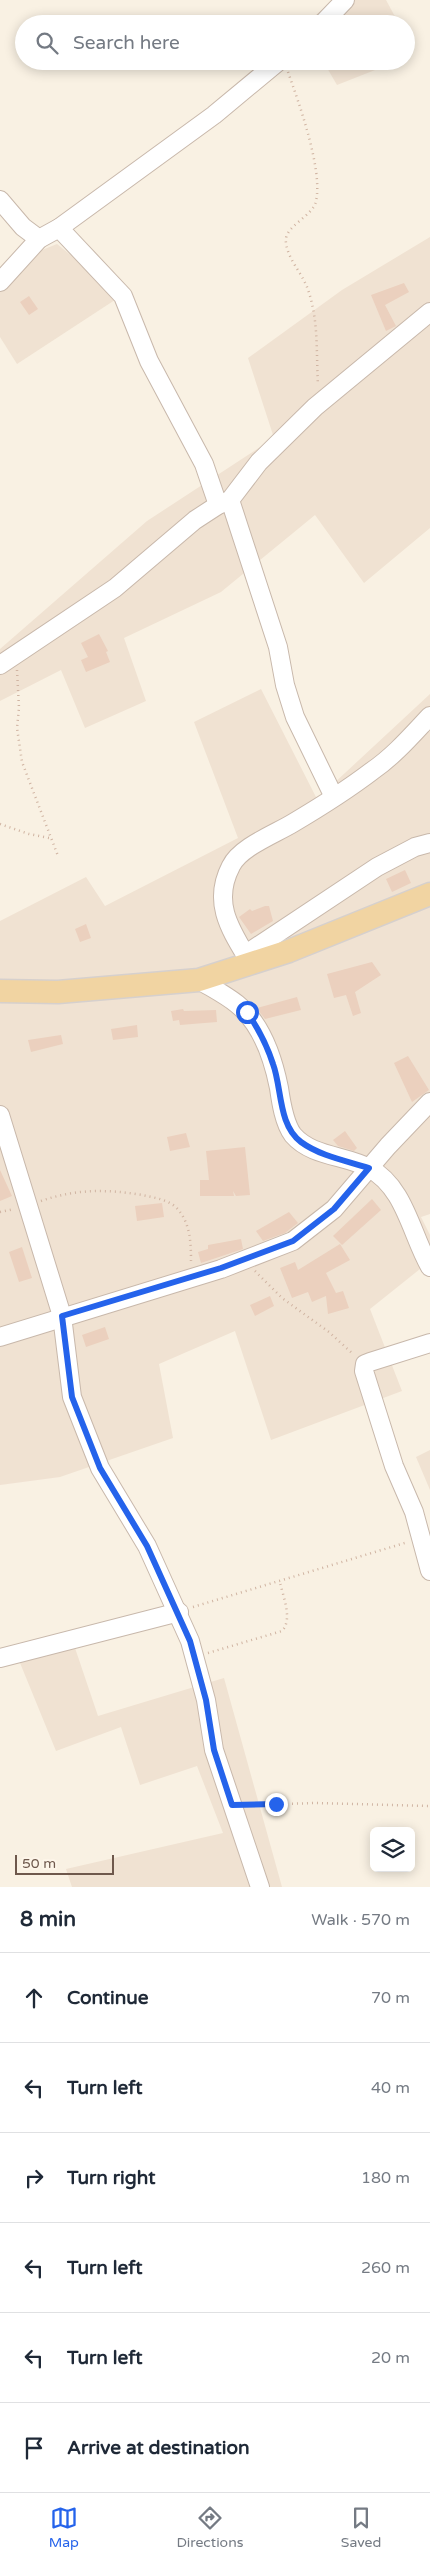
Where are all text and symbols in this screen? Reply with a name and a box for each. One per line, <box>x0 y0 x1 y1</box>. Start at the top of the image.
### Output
search box <box>15 15 415 70</box>
icon: search <box>33 29 61 57</box>
text: Search here <box>73 32 180 54</box>
route start <box>236 1001 259 1024</box>
route end <box>265 1793 288 1816</box>
map controls <box>370 1827 415 1872</box>
button: layers <box>370 1827 415 1872</box>
scale bar <box>15 1852 114 1875</box>
text: 50 m <box>22 1855 56 1872</box>
text: 8 min <box>20 1907 76 1932</box>
text: Walk · 570 m <box>311 1910 410 1930</box>
icon: ahead <box>20 1984 48 2012</box>
text: Continue <box>67 1987 149 2009</box>
text: 70 m <box>371 1988 410 2008</box>
icon: left <box>20 2074 48 2102</box>
text: Turn left <box>67 2077 143 2099</box>
text: 40 m <box>371 2078 410 2098</box>
icon: right <box>20 2164 48 2192</box>
text: Turn right <box>67 2167 155 2189</box>
text: 180 m <box>361 2168 410 2188</box>
icon: left <box>20 2254 48 2282</box>
text: Turn left <box>67 2257 143 2279</box>
text: 260 m <box>361 2258 410 2278</box>
icon: left <box>20 2344 48 2372</box>
text: Turn left <box>67 2347 143 2369</box>
text: 20 m <box>371 2348 410 2368</box>
icon: arrive <box>20 2434 48 2462</box>
text: Arrive at destination <box>67 2437 250 2459</box>
tab: Map <box>49 2504 79 2551</box>
tab: Directions <box>176 2504 243 2551</box>
tab: Saved <box>341 2504 381 2551</box>

